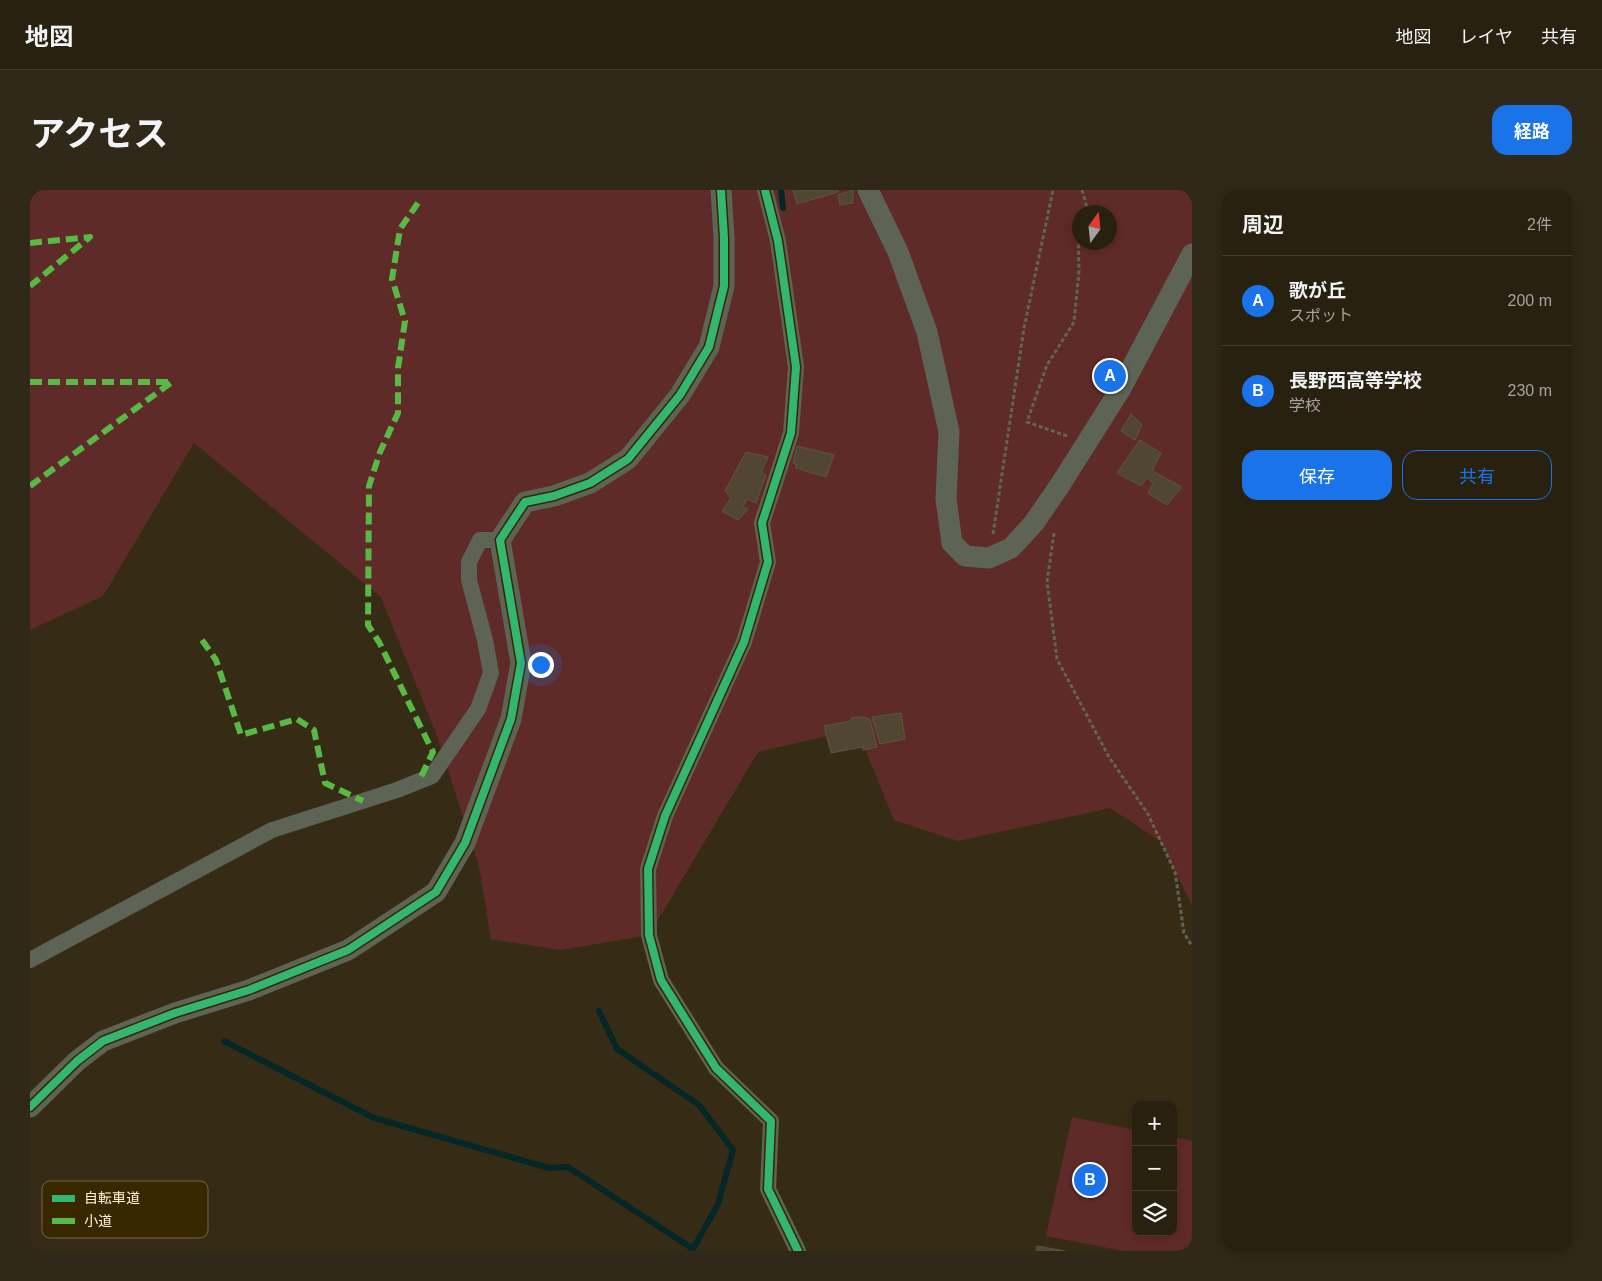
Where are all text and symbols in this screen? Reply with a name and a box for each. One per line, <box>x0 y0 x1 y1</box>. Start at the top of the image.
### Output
text: 地図 <box>25 23 73 50</box>
text: 地図 <box>1396 27 1432 47</box>
text: レイヤ <box>1460 27 1513 47</box>
text: 共有 <box>1541 27 1577 47</box>
button: 経路 <box>1492 105 1572 155</box>
text: アクセス <box>30 114 168 153</box>
north arrow <box>1072 205 1117 250</box>
text: 周辺 <box>1242 213 1284 236</box>
text: 2件 <box>1527 216 1552 233</box>
text: 歌が丘 <box>1289 280 1346 301</box>
text: A <box>1252 292 1264 309</box>
text: 200 m <box>1508 292 1552 309</box>
text: スポット <box>1289 307 1353 324</box>
pin: A <box>1094 357 1126 395</box>
text: 長野西高等学校 <box>1289 370 1422 391</box>
text: B <box>1252 382 1264 399</box>
text: 230 m <box>1508 382 1552 399</box>
text: 学校 <box>1289 397 1321 414</box>
button: 保存 <box>1242 450 1392 500</box>
button: 共有 <box>1402 450 1552 500</box>
your location <box>528 652 554 678</box>
map controls <box>1132 1101 1177 1236</box>
button: + <box>1132 1101 1177 1146</box>
button: − <box>1132 1146 1177 1191</box>
pin: B <box>1074 1161 1106 1199</box>
legend <box>42 1181 208 1238</box>
text: 自転車道 <box>84 1190 140 1206</box>
button: layers <box>1132 1191 1177 1236</box>
text: 小道 <box>84 1213 112 1229</box>

